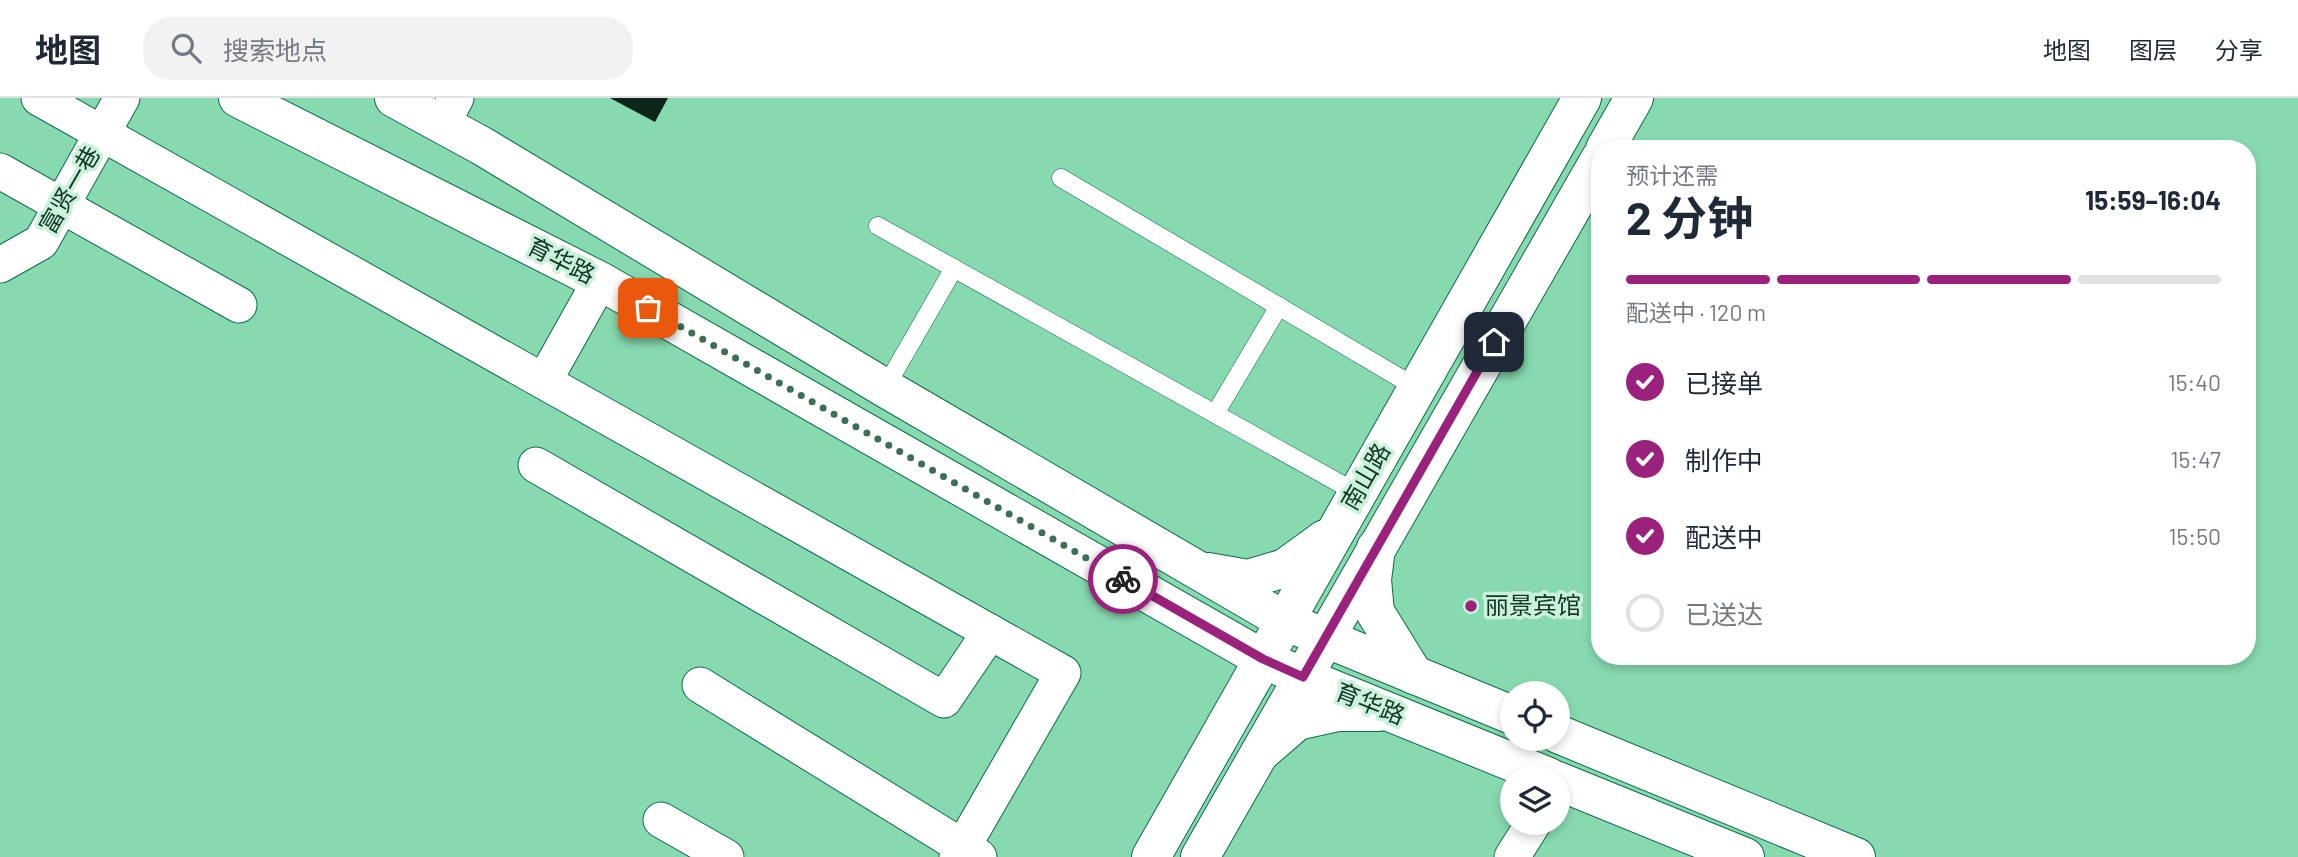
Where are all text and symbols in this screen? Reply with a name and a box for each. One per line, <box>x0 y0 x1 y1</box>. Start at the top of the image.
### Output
search box <box>143 17 633 80</box>
text: 地图 <box>35 29 101 69</box>
icon: search <box>167 29 205 67</box>
text: 搜索地点 <box>223 34 327 65</box>
text: 地图 <box>2043 35 2091 64</box>
text: 图层 <box>2129 35 2177 64</box>
text: 分享 <box>2215 35 2263 64</box>
street label: 富贤一巷 <box>32 140 105 238</box>
text: 预计还需 <box>1626 161 1718 189</box>
text: 15:59–16:04 <box>2085 184 2221 215</box>
text: 2 分钟 <box>1626 189 1753 244</box>
street label: 育华路 <box>523 230 600 289</box>
pin <box>618 278 678 338</box>
icon: bag <box>629 289 667 327</box>
text: 配送中 · 120 m <box>1626 298 1766 326</box>
pin <box>1464 312 1524 372</box>
icon: home <box>1475 323 1513 361</box>
icon: check <box>1626 363 1664 401</box>
text: 已接单 <box>1685 367 1763 398</box>
text: 15:40 <box>2168 368 2221 396</box>
street label: 南山路 <box>1334 438 1395 515</box>
icon: check <box>1626 440 1664 478</box>
text: 制作中 <box>1685 444 1763 475</box>
text: 15:47 <box>2170 445 2221 473</box>
icon: check <box>1626 517 1664 555</box>
text: 配送中 <box>1685 521 1763 552</box>
text: 15:50 <box>2169 522 2221 550</box>
courier <box>1088 544 1158 614</box>
icon: bike <box>1104 560 1142 598</box>
place label: 丽景宾馆 <box>1485 590 1581 619</box>
marker: 丽景宾馆 <box>1463 598 1479 614</box>
text: 已送达 <box>1685 598 1763 629</box>
street label: 育华路 <box>1332 676 1409 730</box>
map controls <box>1500 681 1570 835</box>
button: locate <box>1500 681 1570 751</box>
button: layers <box>1500 765 1570 835</box>

